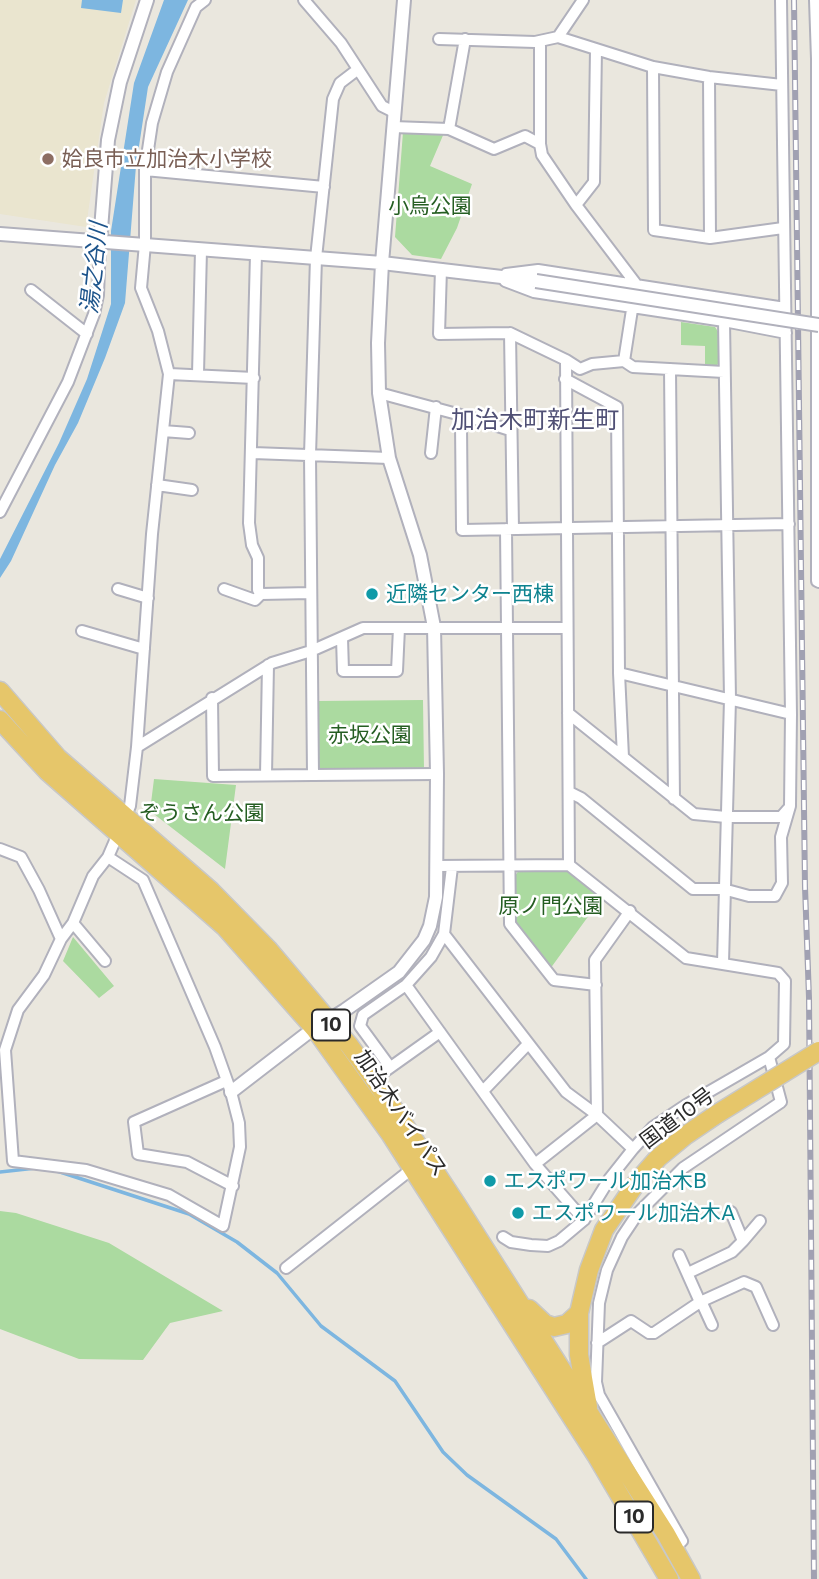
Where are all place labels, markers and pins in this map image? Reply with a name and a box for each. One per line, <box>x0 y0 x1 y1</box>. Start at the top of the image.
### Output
place label: 姶良市立加治木小学校 <box>62 146 272 172</box>
marker: 姶良市立加治木小学校 <box>40 151 56 167</box>
place label: 近隣センター西棟 <box>386 581 554 607</box>
marker: 近隣センター西棟 <box>364 586 380 602</box>
place label: エスポワール加治木B <box>504 1168 707 1194</box>
marker: エスポワール加治木B <box>482 1173 498 1189</box>
place label: エスポワール加治木A <box>532 1200 735 1226</box>
marker: エスポワール加治木A <box>510 1205 526 1221</box>

